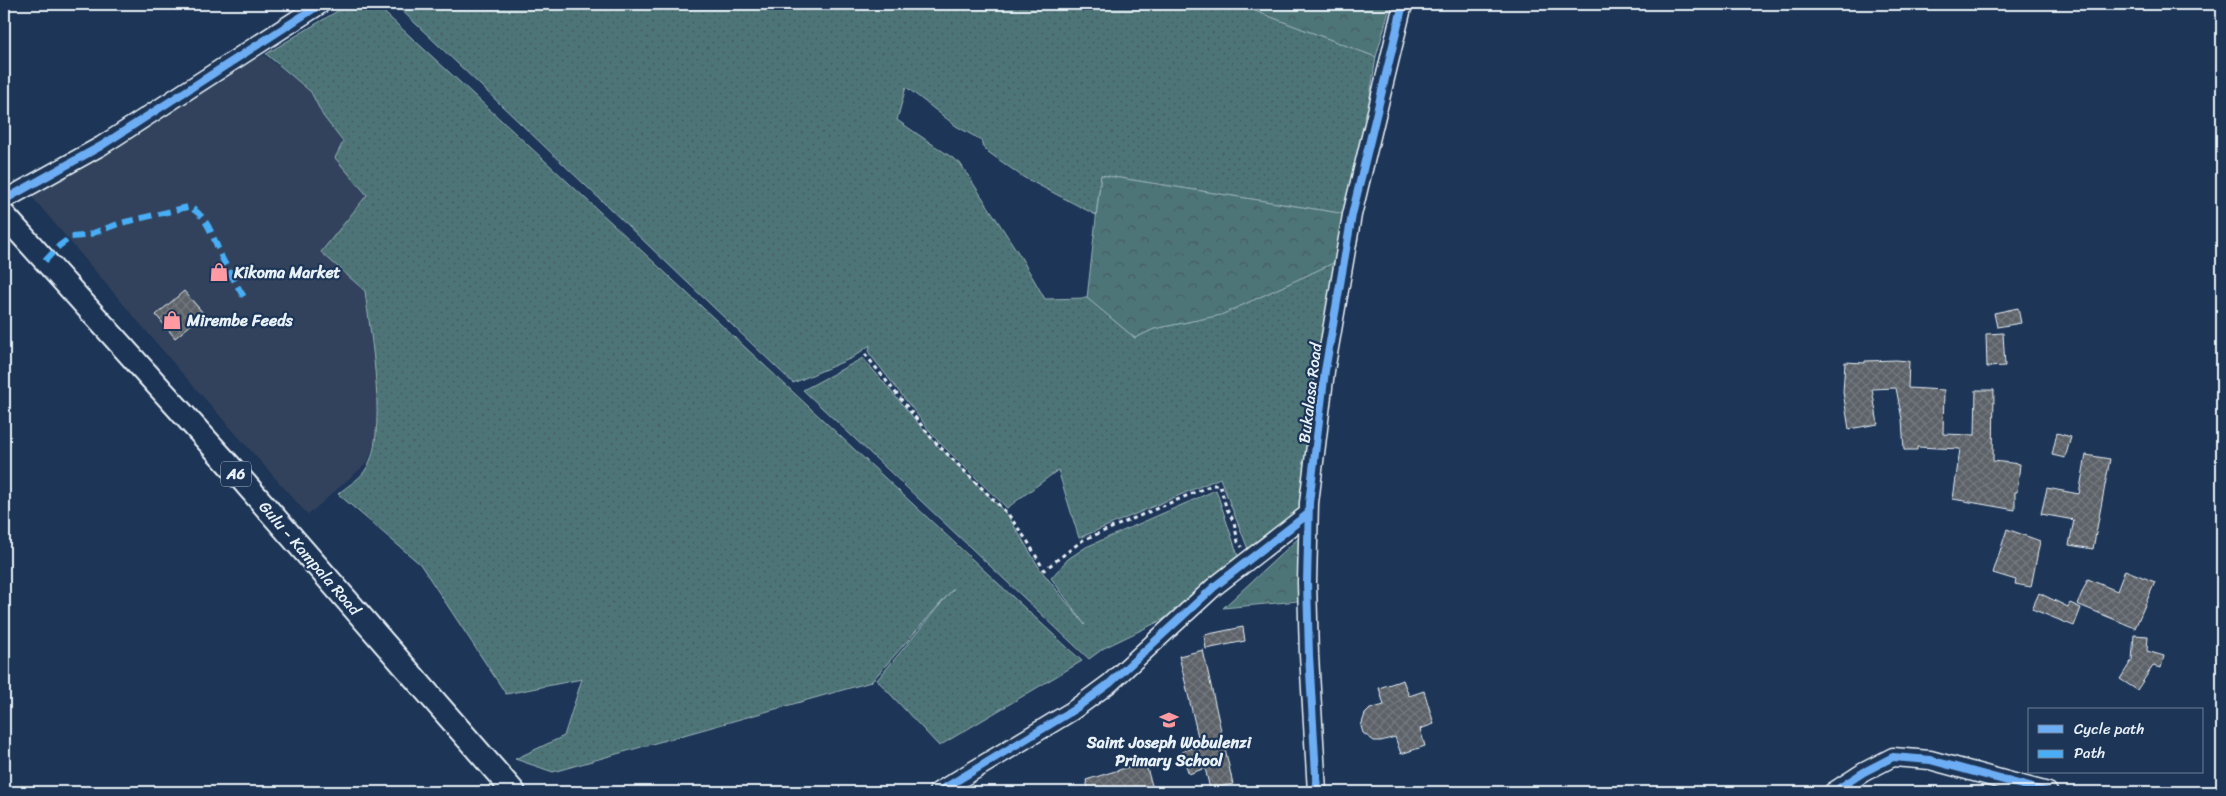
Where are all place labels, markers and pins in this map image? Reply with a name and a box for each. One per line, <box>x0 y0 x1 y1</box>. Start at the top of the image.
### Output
place label: Kikoma Market <box>233 258 341 287</box>
shop icon: Kikoma Market <box>208 261 230 283</box>
place label: Mirembe Feeds <box>186 306 294 335</box>
shop icon: Mirembe Feeds <box>161 309 183 331</box>
school or university icon: Saint Joseph Wobulenzi Primary School <box>1158 709 1180 731</box>
place label: Saint Joseph Wobulenzi Primary School <box>1086 728 1253 775</box>

